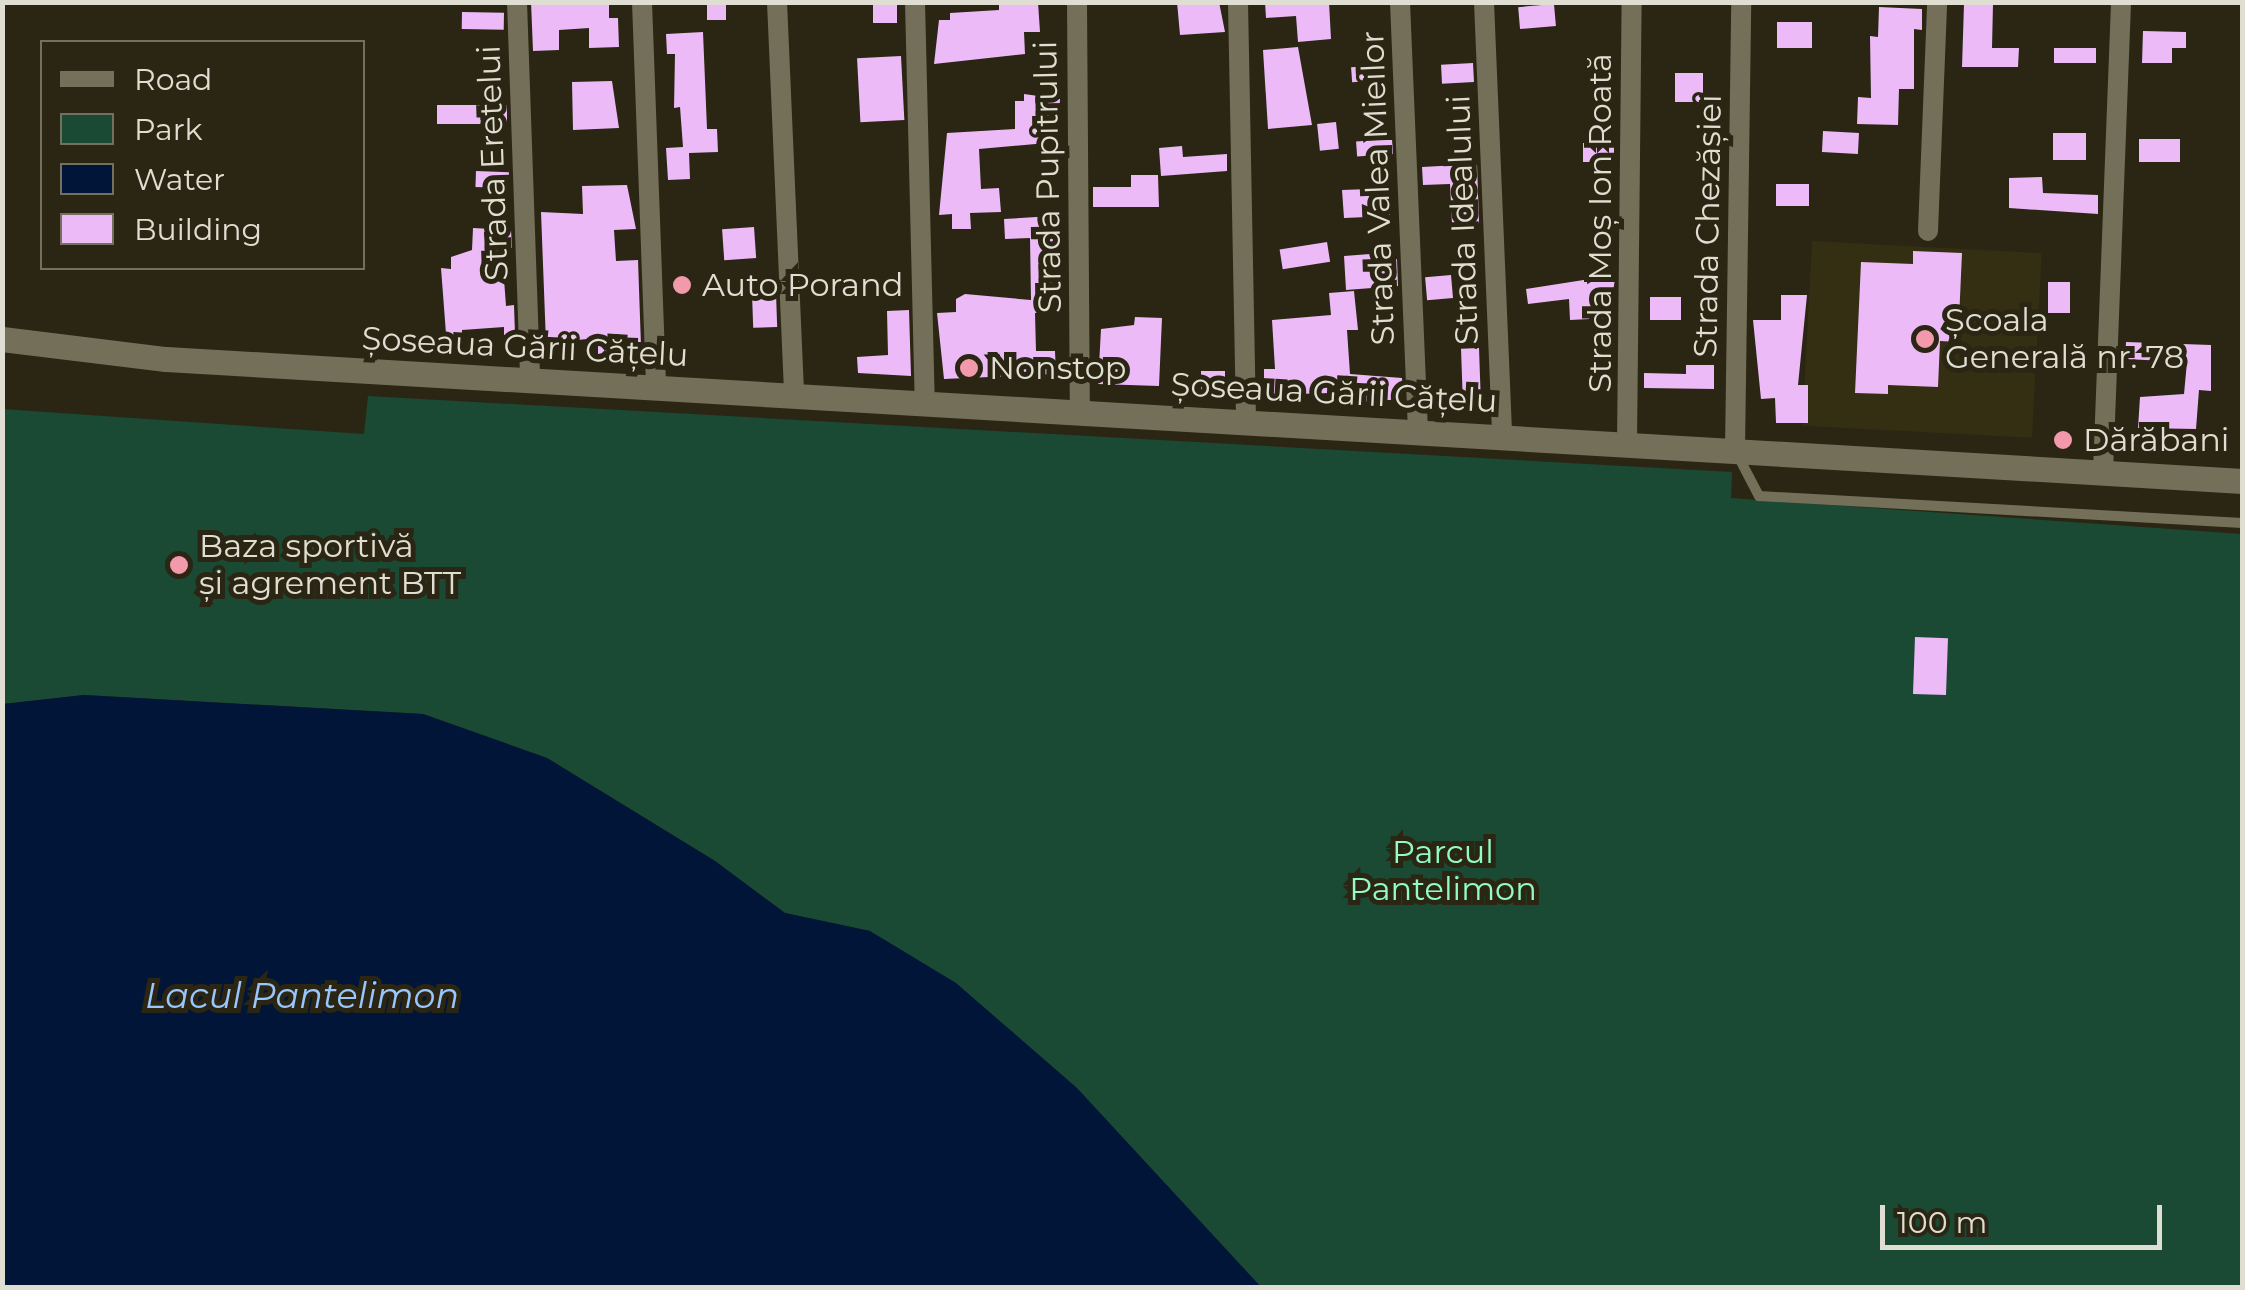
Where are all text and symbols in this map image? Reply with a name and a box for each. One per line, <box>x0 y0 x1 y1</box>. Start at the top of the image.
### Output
street label: Strada Valea Mieilor <box>1353 30 1403 346</box>
legend <box>40 40 365 270</box>
street label: Strada Pupitrului <box>1026 40 1070 314</box>
street label: Strada Eretelui <box>470 45 516 281</box>
street label: Strada Moș Ion Roată <box>1581 53 1619 393</box>
text: Road <box>134 61 212 98</box>
street label: Strada Idealului <box>1439 94 1487 346</box>
street label: Strada Chezășiei <box>1687 94 1729 358</box>
text: Park <box>134 111 203 148</box>
text: Water <box>134 161 225 198</box>
text: Building <box>134 211 262 248</box>
place label: Auto Porand <box>702 266 903 304</box>
marker: Auto Porand <box>671 274 693 296</box>
place label: Școala Generală nr. 78 <box>1945 302 2184 377</box>
street label: Șoseaua Gării Cățelu <box>361 319 689 375</box>
marker: Școala Generală nr. 78 <box>1914 328 1936 350</box>
place label: Nonstop <box>989 349 1126 387</box>
marker: Nonstop <box>958 357 980 379</box>
street label: Șoseaua Gării Cățelu <box>1170 365 1498 421</box>
place label: Dărăbani <box>2083 421 2229 459</box>
marker: Dărăbani <box>2052 429 2074 451</box>
place label: Baza sportivă și agrement BTT <box>199 528 461 603</box>
marker: Baza sportivă și agrement BTT <box>168 554 190 576</box>
park label: Parcul Pantelimon <box>1349 834 1537 909</box>
water label: Lacul Pantelimon <box>145 975 459 1017</box>
scale bar <box>1885 1185 2168 1247</box>
text: 100 m <box>1897 1204 1987 1241</box>

